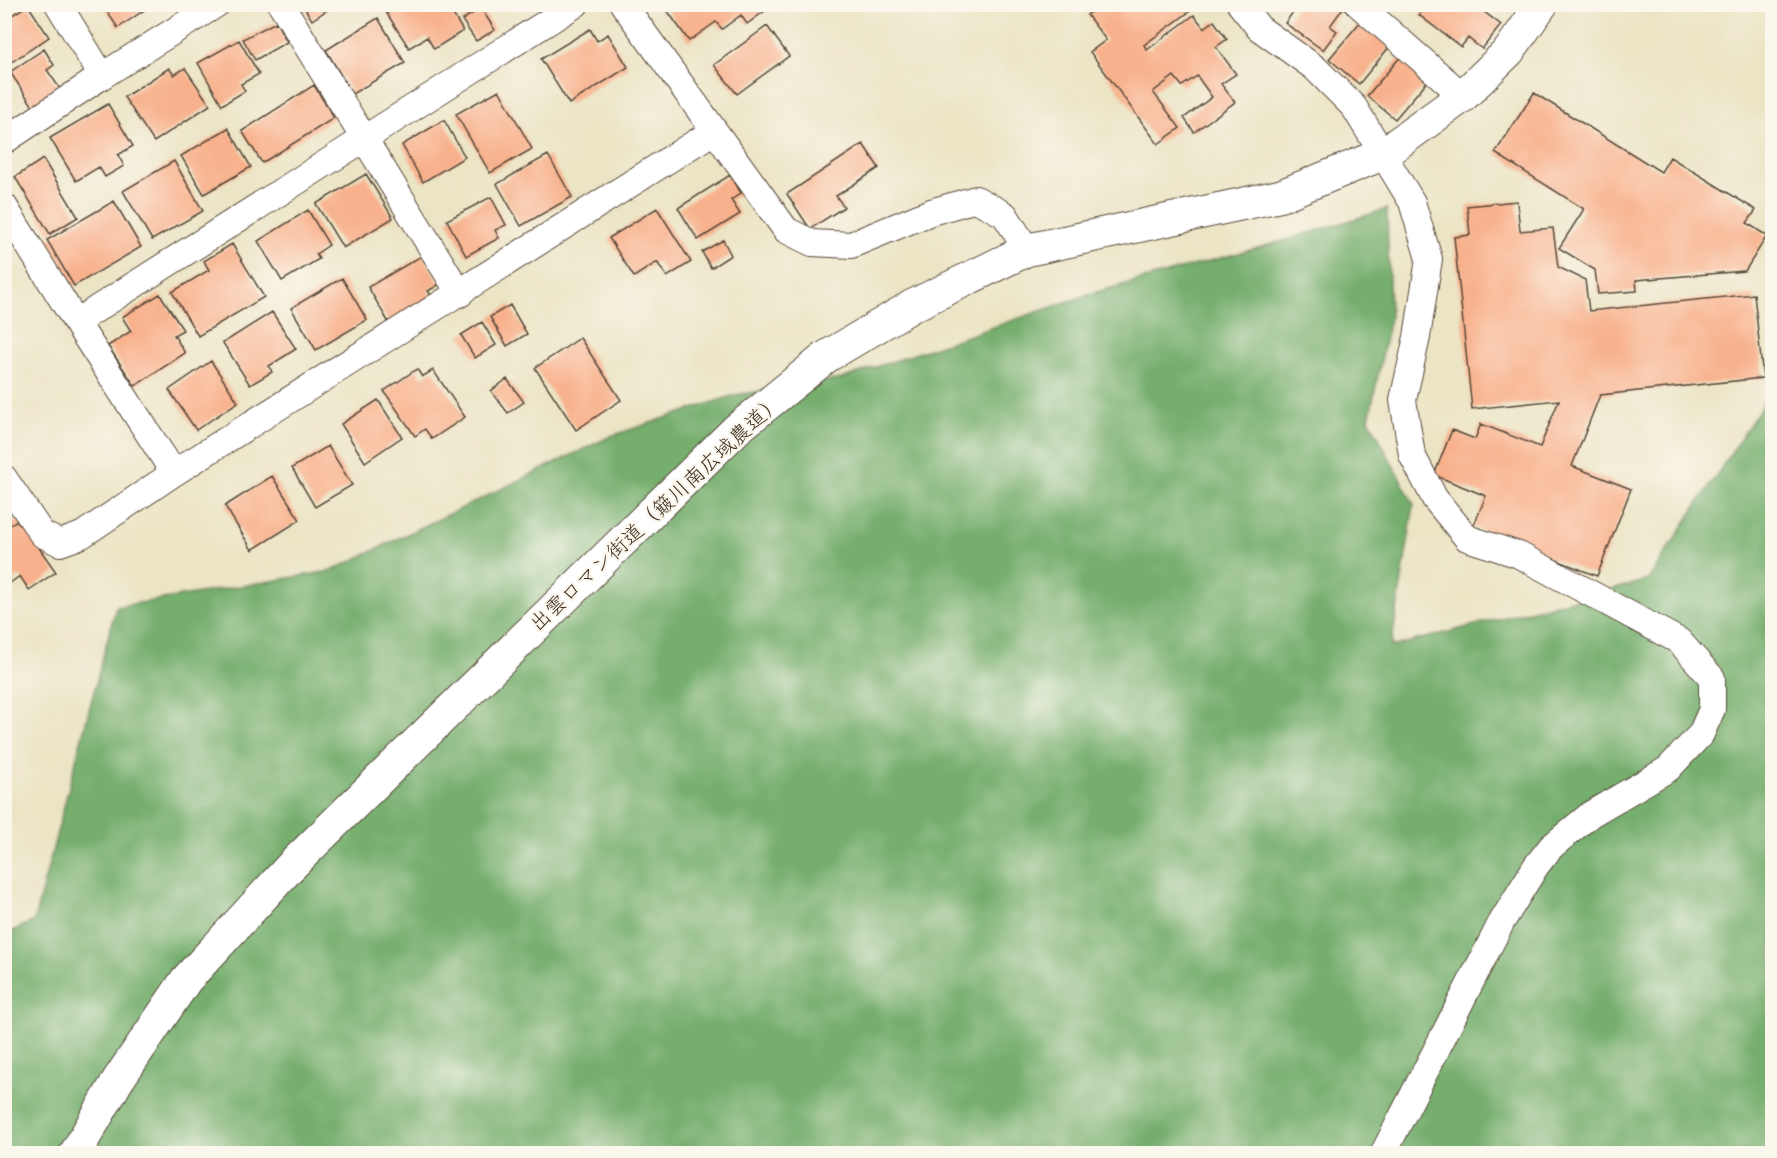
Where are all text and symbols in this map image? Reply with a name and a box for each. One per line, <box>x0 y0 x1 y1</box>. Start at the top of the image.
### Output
street label: 出雲ロマン街道（簸川南広域農道） <box>523 388 789 638</box>

